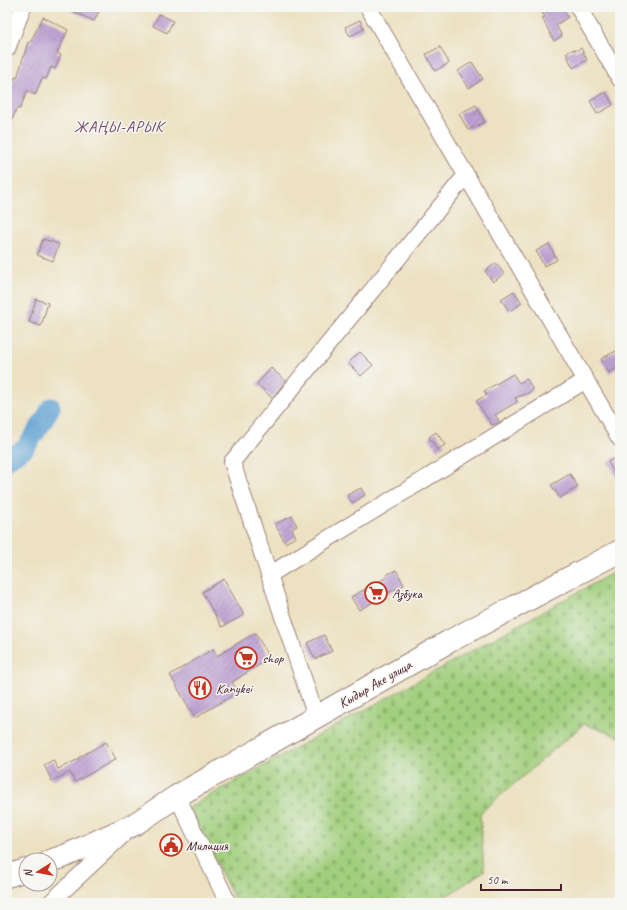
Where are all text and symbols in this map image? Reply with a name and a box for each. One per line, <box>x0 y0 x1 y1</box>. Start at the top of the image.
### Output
district label: ЖАҢЫ-АРЫК <box>74 117 166 137</box>
supermarket icon: Азбука <box>363 580 389 606</box>
place label: Азбука <box>392 585 424 602</box>
supermarket icon: shop <box>233 645 259 671</box>
place label: shop <box>262 650 284 667</box>
street label: Кыдыр Аке улица <box>335 656 415 712</box>
restaurant icon: Kanykei <box>187 675 213 701</box>
place label: Kanykei <box>216 680 254 697</box>
public building icon: Милиция <box>158 832 184 858</box>
place label: Милиция <box>186 837 229 854</box>
north arrow <box>18 852 58 892</box>
scale bar <box>481 866 561 892</box>
text: N <box>20 867 36 879</box>
text: 50 m <box>487 872 509 888</box>

